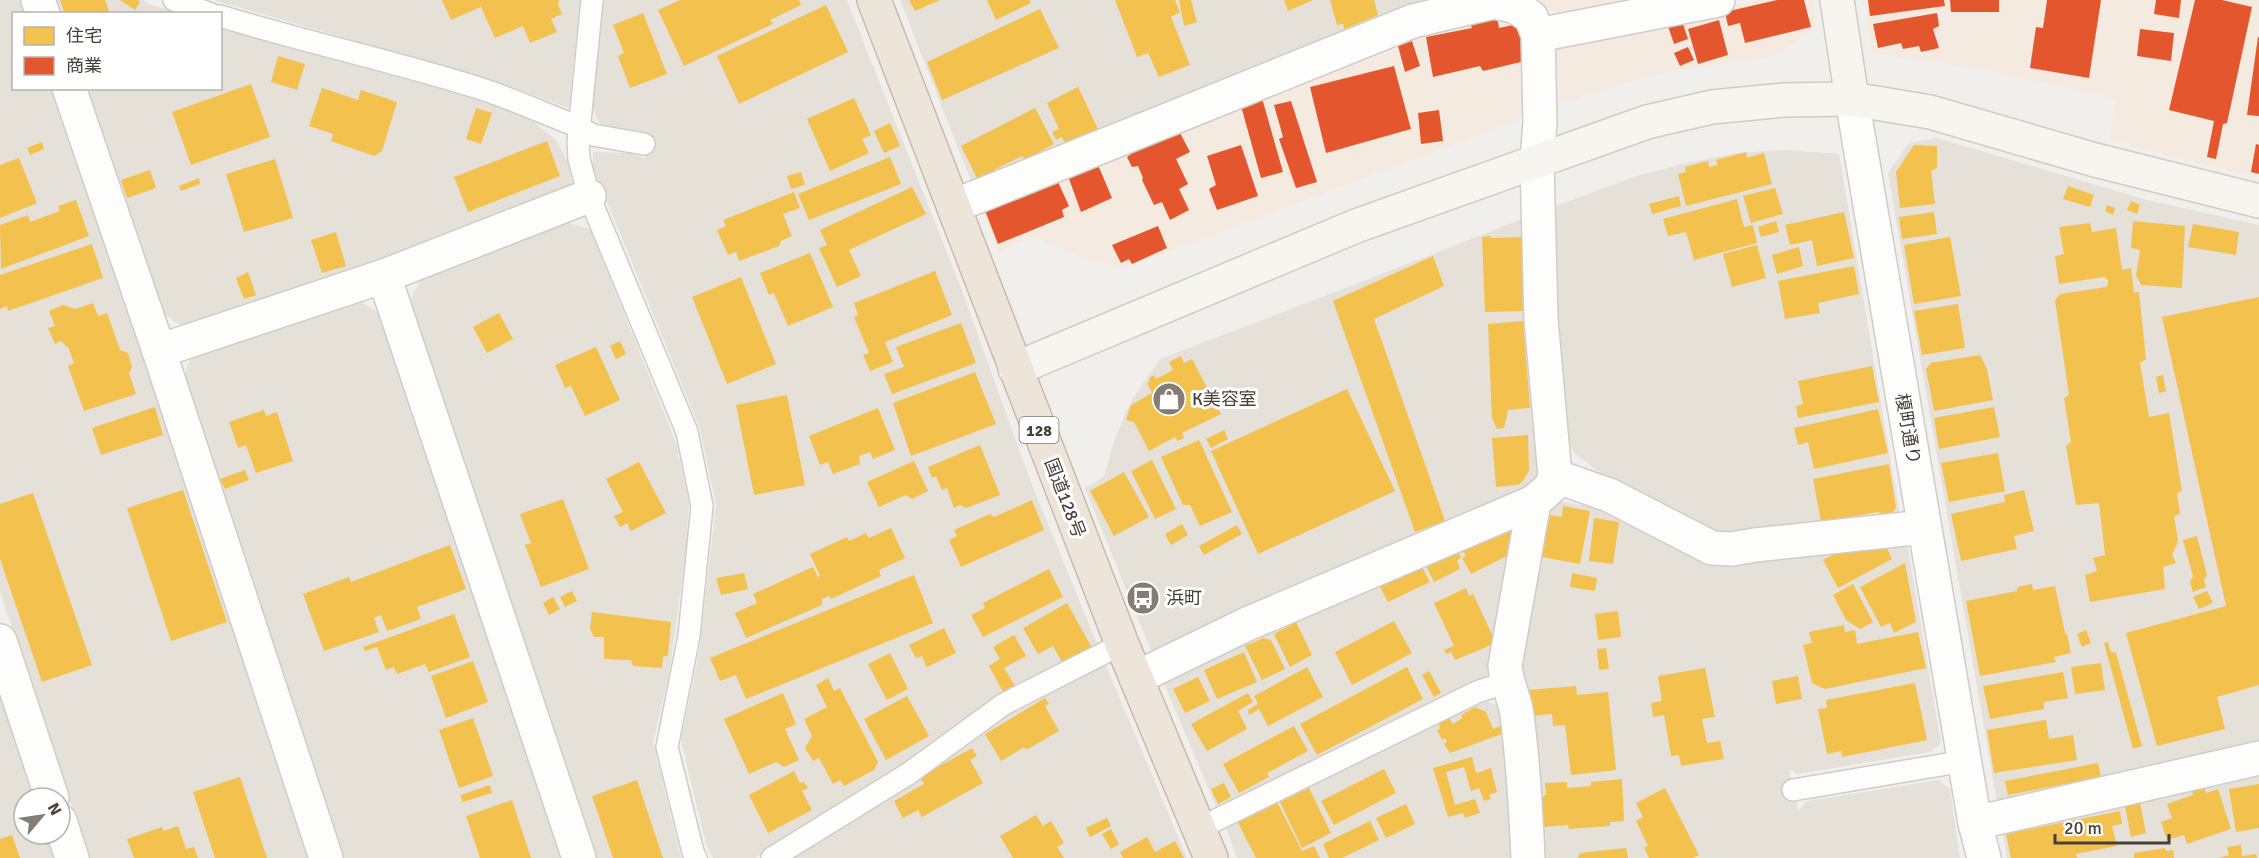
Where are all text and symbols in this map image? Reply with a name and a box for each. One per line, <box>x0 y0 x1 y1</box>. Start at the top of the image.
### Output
legend <box>12 12 222 90</box>
text: 住宅 <box>66 25 102 47</box>
text: 商業 <box>66 55 102 77</box>
shop icon: K美容室 <box>1151 381 1187 417</box>
place label: K美容室 <box>1192 388 1257 410</box>
street label: 榎町通り <box>1891 392 1925 466</box>
road number: 128 <box>1020 417 1058 443</box>
street label: 国道128号 <box>1040 455 1090 541</box>
bus stop icon: 浜町 <box>1125 580 1161 616</box>
place label: 浜町 <box>1166 587 1202 609</box>
north arrow <box>12 786 72 846</box>
text: N <box>43 799 66 819</box>
scale bar <box>2055 807 2169 845</box>
text: 20 m <box>2064 817 2102 839</box>

